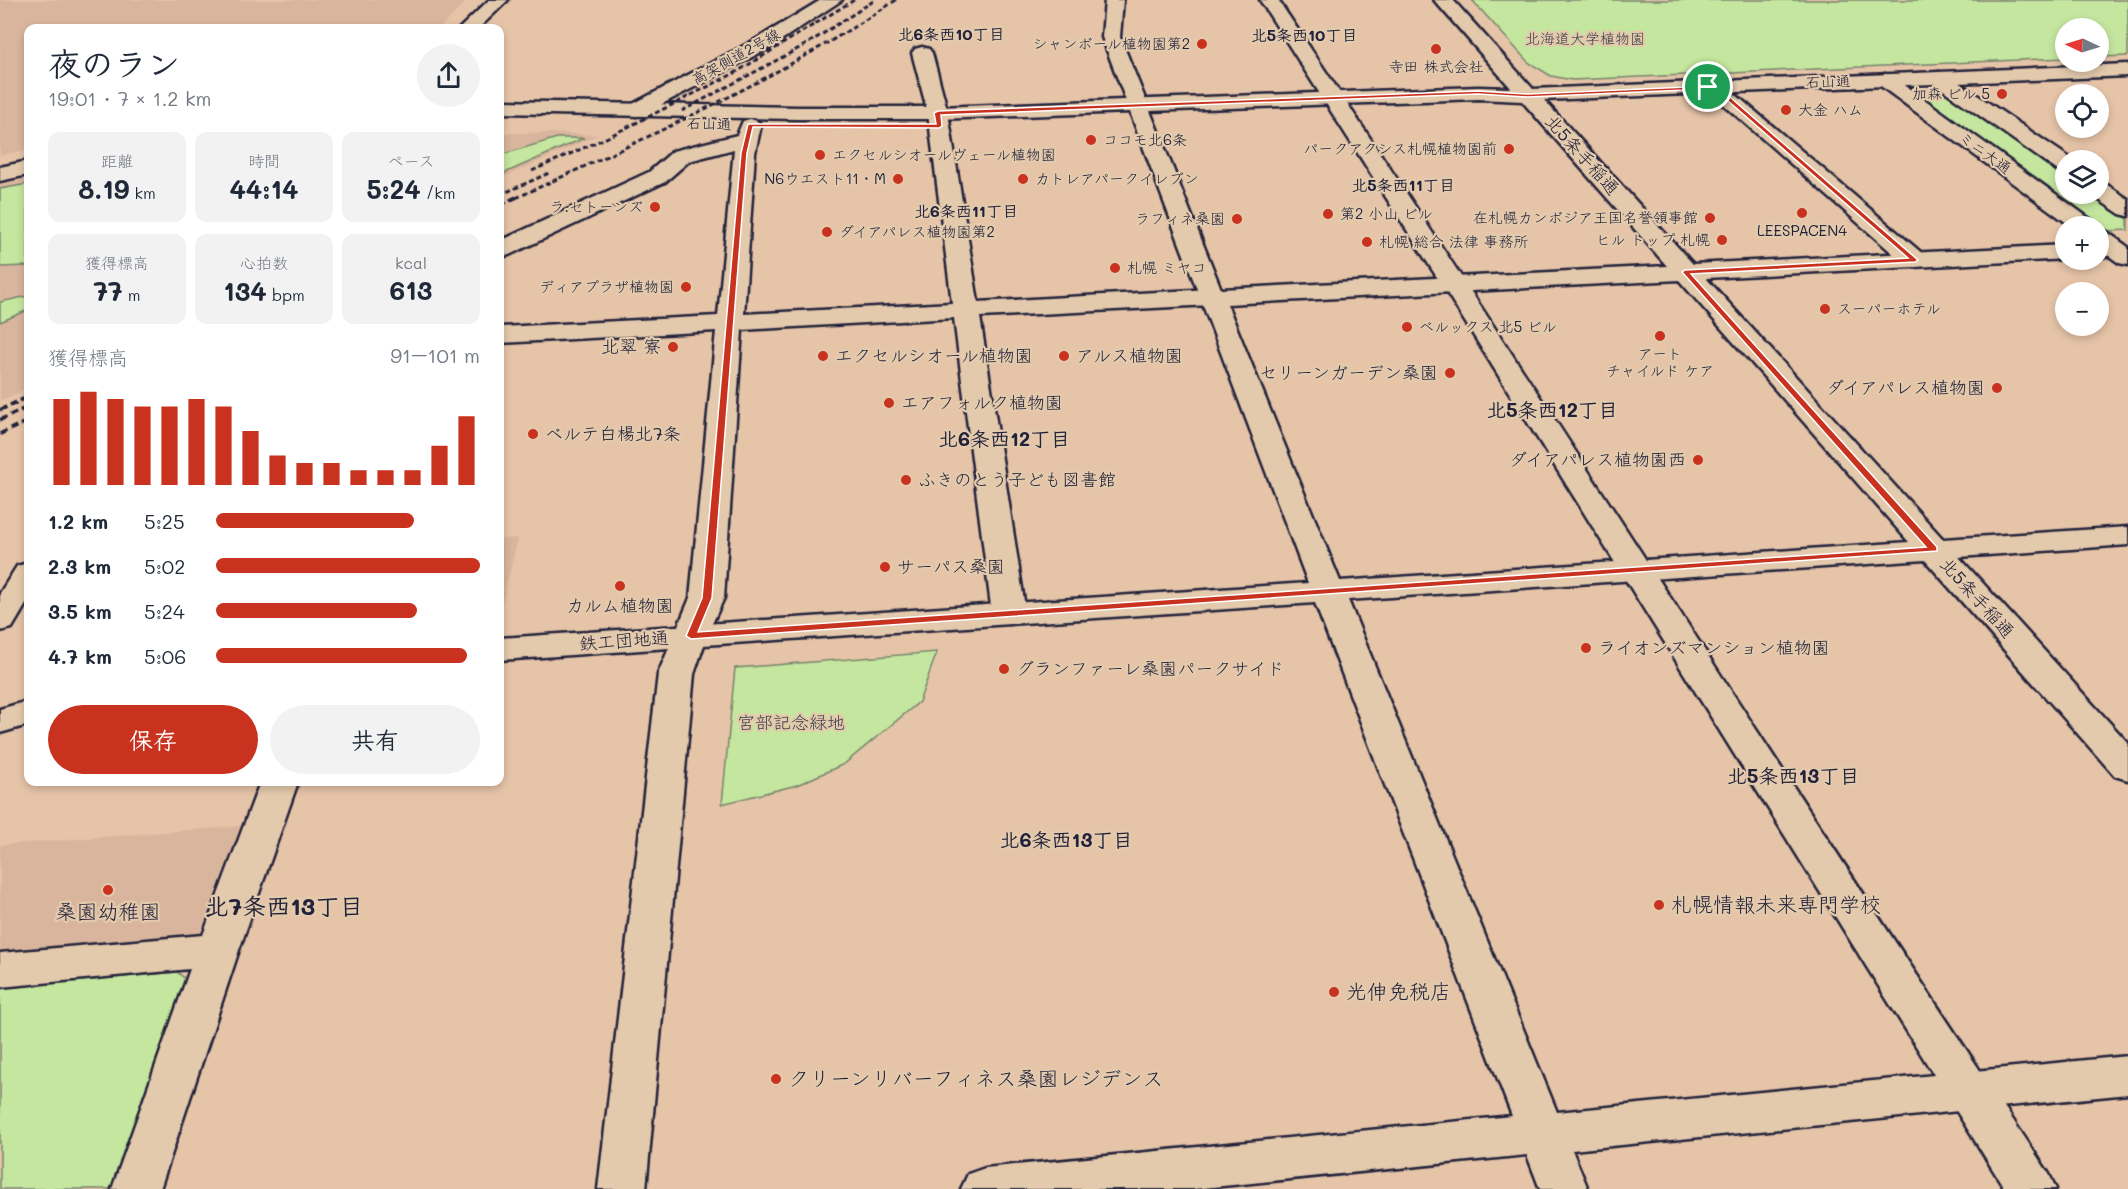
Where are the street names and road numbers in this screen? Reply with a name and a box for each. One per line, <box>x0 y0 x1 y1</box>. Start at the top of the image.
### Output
street label: 高架側道2号線 <box>688 24 783 89</box>
street label: 石山通 <box>1805 70 1851 92</box>
street label: 北5条手稲通 <box>1540 109 1625 200</box>
street label: 石山通 <box>686 113 732 133</box>
street label: ミニ大通 <box>1955 126 2016 178</box>
street label: 北5条手稲通 <box>1935 552 2020 643</box>
street label: 鉄工団地通 <box>578 625 670 655</box>

